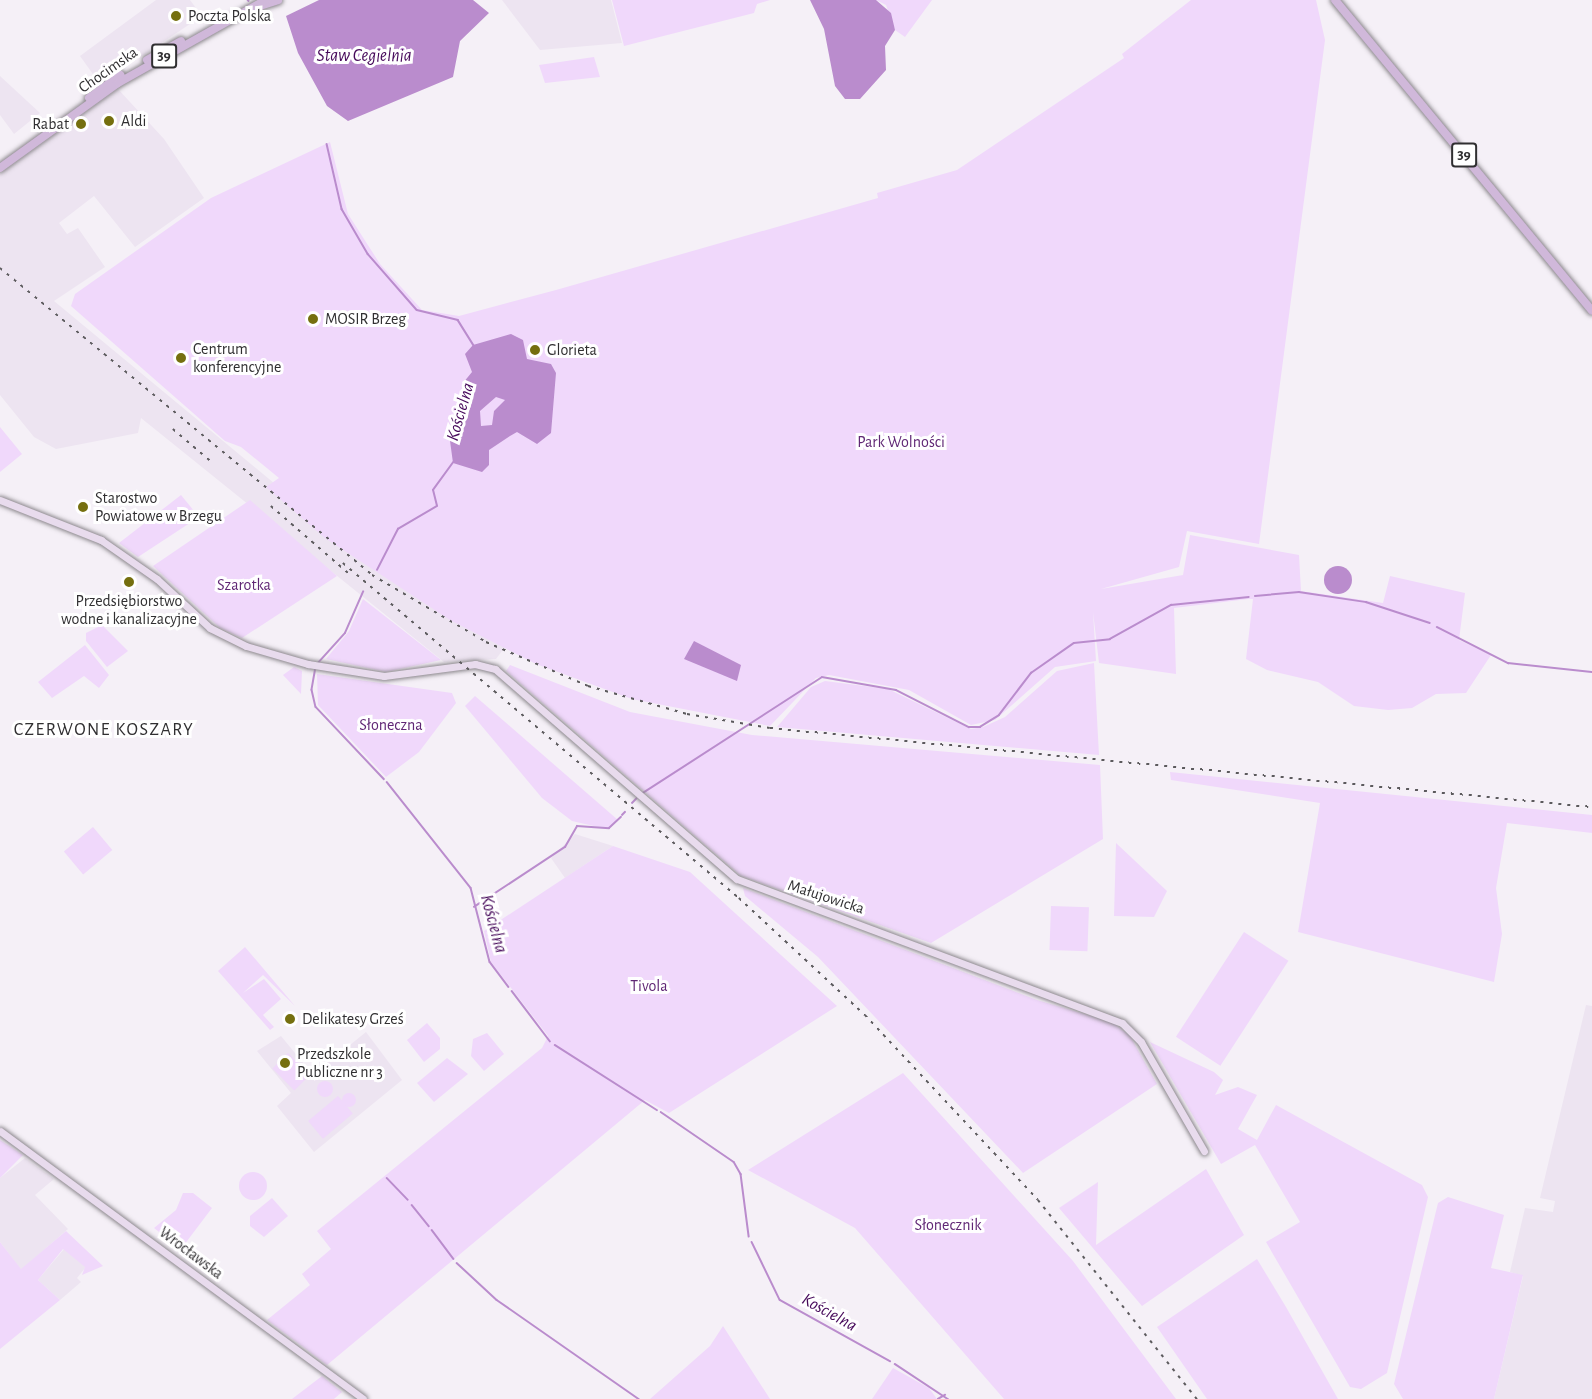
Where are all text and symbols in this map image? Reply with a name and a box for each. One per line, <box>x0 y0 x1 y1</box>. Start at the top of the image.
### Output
place label: Poczta Polska <box>188 6 271 26</box>
marker: Poczta Polska <box>169 9 183 23</box>
street label: Chocimska <box>75 43 141 97</box>
road number: 39 <box>150 44 178 68</box>
water label: Staw Cegielnia <box>316 45 412 67</box>
place label: Aldi <box>121 111 146 131</box>
place label: Rabat <box>32 114 69 134</box>
marker: Aldi <box>102 114 116 128</box>
marker: Rabat <box>74 117 88 131</box>
road number: 39 <box>1450 143 1478 167</box>
place label: MOSIR Brzeg <box>325 309 406 329</box>
marker: MOSIR Brzeg <box>306 312 320 326</box>
place label: Centrum konferencyjne <box>193 339 281 377</box>
place label: Glorieta <box>547 340 597 360</box>
marker: Glorieta <box>528 343 542 357</box>
marker: Centrum konferencyjne <box>174 351 188 365</box>
water label: Kościelna <box>442 380 480 444</box>
park label: Park Wolności <box>857 432 945 452</box>
place label: Starostwo Powiatowe w Brzegu <box>95 488 222 526</box>
marker: Starostwo Powiatowe w Brzegu <box>76 500 90 514</box>
marker: Przedsiębiorstwo wodne i kanalizacyjne <box>122 575 136 589</box>
park label: Szarotka <box>217 575 271 595</box>
place label: Przedsiębiorstwo wodne i kanalizacyjne <box>61 591 197 629</box>
park label: Słoneczna <box>359 715 423 735</box>
district label: CZERWONE KOSZARY <box>14 719 194 741</box>
street label: Małujowicka <box>785 876 867 918</box>
water label: Kościelna <box>475 892 511 956</box>
park label: Tivola <box>630 976 668 996</box>
place label: Delikatesy Grześ <box>302 1009 404 1029</box>
marker: Delikatesy Grześ <box>283 1012 297 1026</box>
place label: Przedszkole Publiczne nr 3 <box>297 1044 383 1082</box>
marker: Przedszkole Publiczne nr 3 <box>278 1056 292 1070</box>
park label: Słonecznik <box>914 1215 982 1235</box>
street label: Wrocławska <box>155 1223 227 1283</box>
water label: Kościelna <box>798 1289 860 1337</box>

